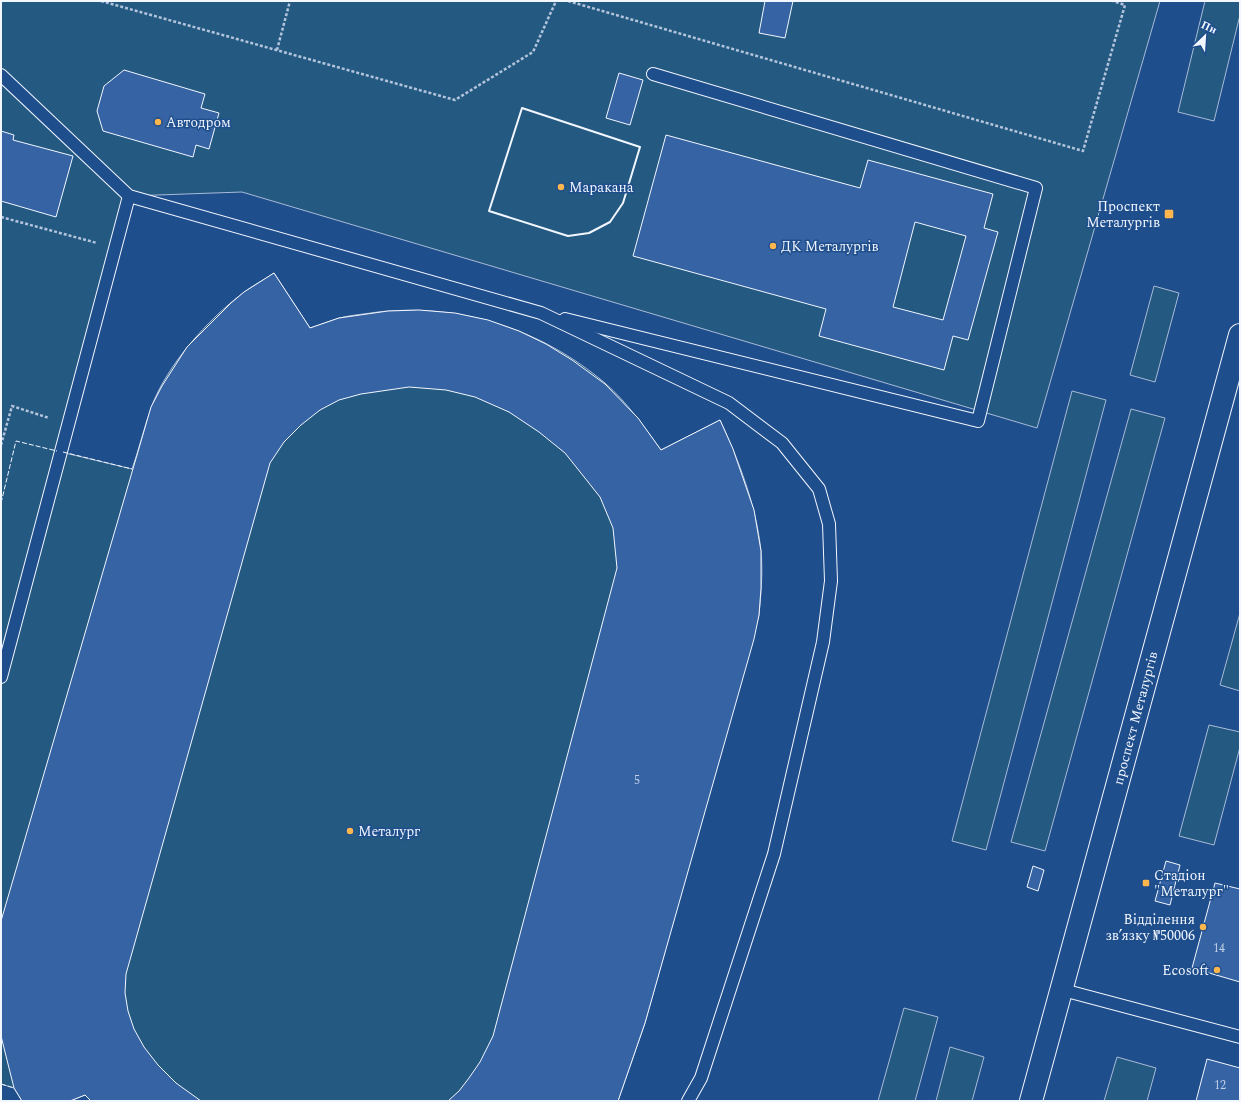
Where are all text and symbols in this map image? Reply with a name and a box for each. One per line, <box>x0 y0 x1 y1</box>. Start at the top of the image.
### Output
north arrow <box>1185 16 1225 56</box>
text: Пн <box>1198 16 1220 38</box>
place label: Автодром <box>166 112 231 133</box>
marker: Автодром <box>153 117 163 127</box>
place label: Маракана <box>569 177 634 198</box>
marker: Маракана <box>556 182 566 192</box>
place label: Проспект Металургів <box>1086 196 1160 233</box>
marker: Проспект Металургів <box>1163 208 1175 220</box>
place label: ДК Металургів <box>781 236 879 257</box>
marker: ДК Металургів <box>768 241 778 251</box>
street label: проспект Металургів <box>1108 649 1163 787</box>
house number: 5 <box>634 771 640 790</box>
place label: Металург <box>358 821 420 842</box>
marker: Металург <box>345 826 355 836</box>
place label: Стадіон "Металург" <box>1154 865 1229 902</box>
marker: Стадіон "Металург" <box>1141 878 1151 888</box>
place label: Відділення зв’язку №50006 <box>1106 909 1195 946</box>
marker: Відділення зв’язку №50006 <box>1198 922 1208 932</box>
house number: 14 <box>1213 939 1225 958</box>
place label: Ecosoft <box>1162 960 1209 981</box>
marker: Ecosoft <box>1212 965 1222 975</box>
house number: 12 <box>1214 1076 1226 1095</box>

